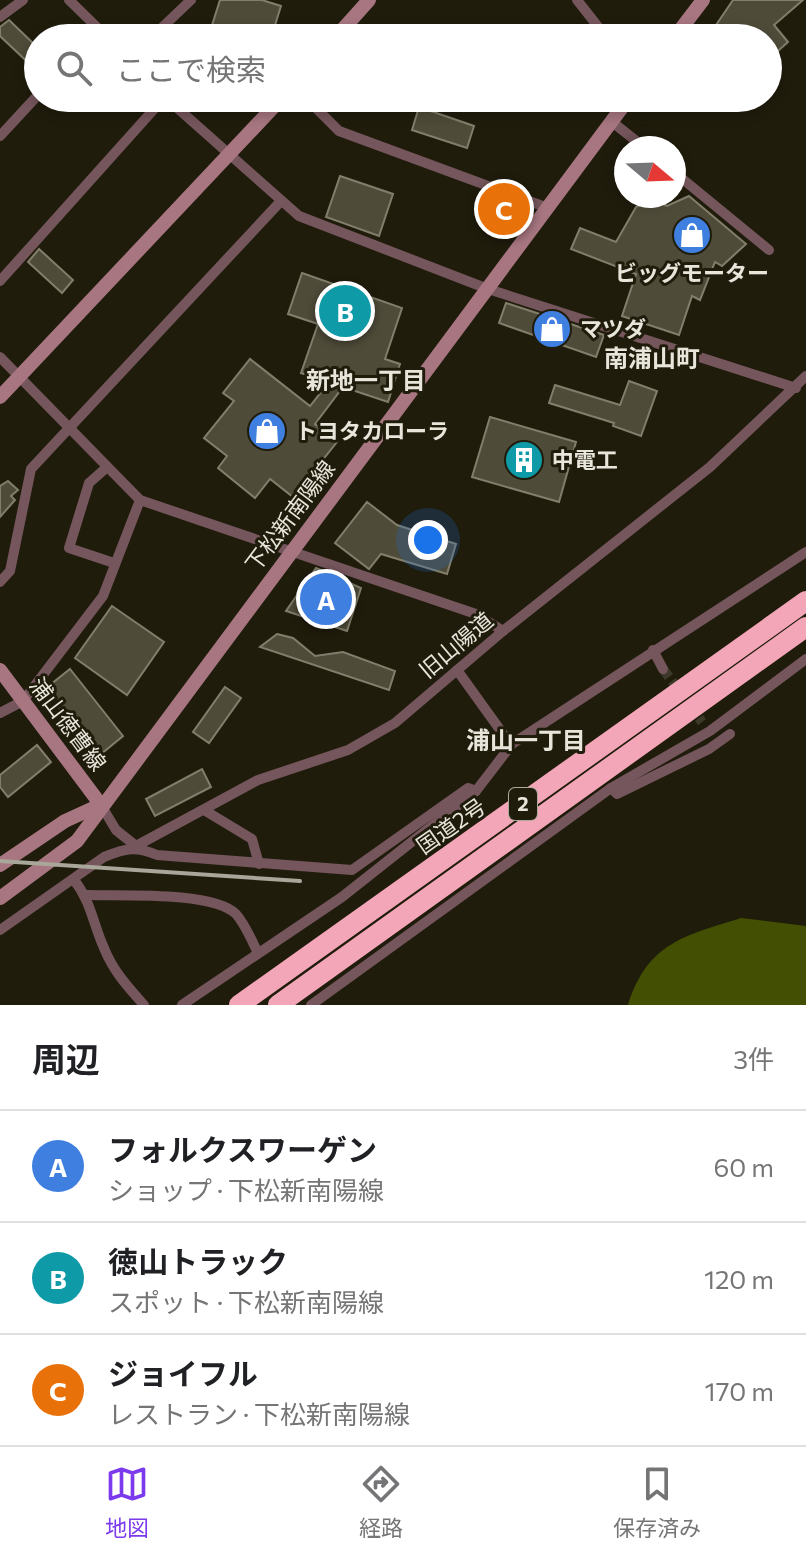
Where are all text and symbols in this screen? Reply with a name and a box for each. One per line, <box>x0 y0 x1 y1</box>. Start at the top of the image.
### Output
search box <box>24 24 782 112</box>
icon: search <box>52 46 96 90</box>
text: ここで検索 <box>116 50 266 87</box>
north arrow <box>614 136 686 208</box>
pin: C <box>478 179 530 239</box>
shop icon: ビッグモーター <box>671 214 713 256</box>
place label: ビッグモーター <box>615 259 769 286</box>
pin: B <box>319 281 371 341</box>
shop icon: マツダ <box>531 308 573 350</box>
place label: マツダ <box>580 315 646 342</box>
district label: 南浦山町 <box>604 343 700 372</box>
district label: 新地一丁目 <box>306 365 426 394</box>
shop icon: トヨタカローラ <box>246 410 288 452</box>
place label: トヨタカローラ <box>295 417 449 444</box>
building icon: 中電工 <box>503 439 545 481</box>
place label: 中電工 <box>552 446 618 473</box>
street label: 下松新南陽線 <box>239 455 340 577</box>
your location <box>408 520 448 560</box>
pin: A <box>300 569 352 629</box>
street label: 旧山陽道 <box>413 606 498 683</box>
street label: 浦山徳曹線 <box>25 672 112 776</box>
district label: 浦山一丁目 <box>466 725 586 754</box>
road number: 2 <box>509 788 537 820</box>
street label: 国道2号 <box>411 792 490 859</box>
text: 周辺 <box>32 1037 100 1079</box>
text: 3件 <box>733 1043 774 1074</box>
text: フォルクスワーゲン <box>108 1130 377 1167</box>
text: A <box>49 1151 67 1182</box>
text: 60 m <box>714 1151 774 1182</box>
text: ショップ · 下松新南陽線 <box>108 1174 384 1205</box>
text: 徳山トラック <box>108 1242 288 1279</box>
text: B <box>49 1263 67 1294</box>
text: 120 m <box>704 1263 774 1294</box>
text: スポット · 下松新南陽線 <box>108 1286 384 1317</box>
text: ジョイフル <box>108 1354 258 1391</box>
text: C <box>49 1375 67 1406</box>
text: 170 m <box>705 1375 774 1406</box>
text: レストラン · 下松新南陽線 <box>108 1398 410 1429</box>
tab: 地図 <box>105 1462 149 1542</box>
tab: 経路 <box>359 1462 403 1542</box>
tab: 保存済み <box>613 1462 701 1542</box>

